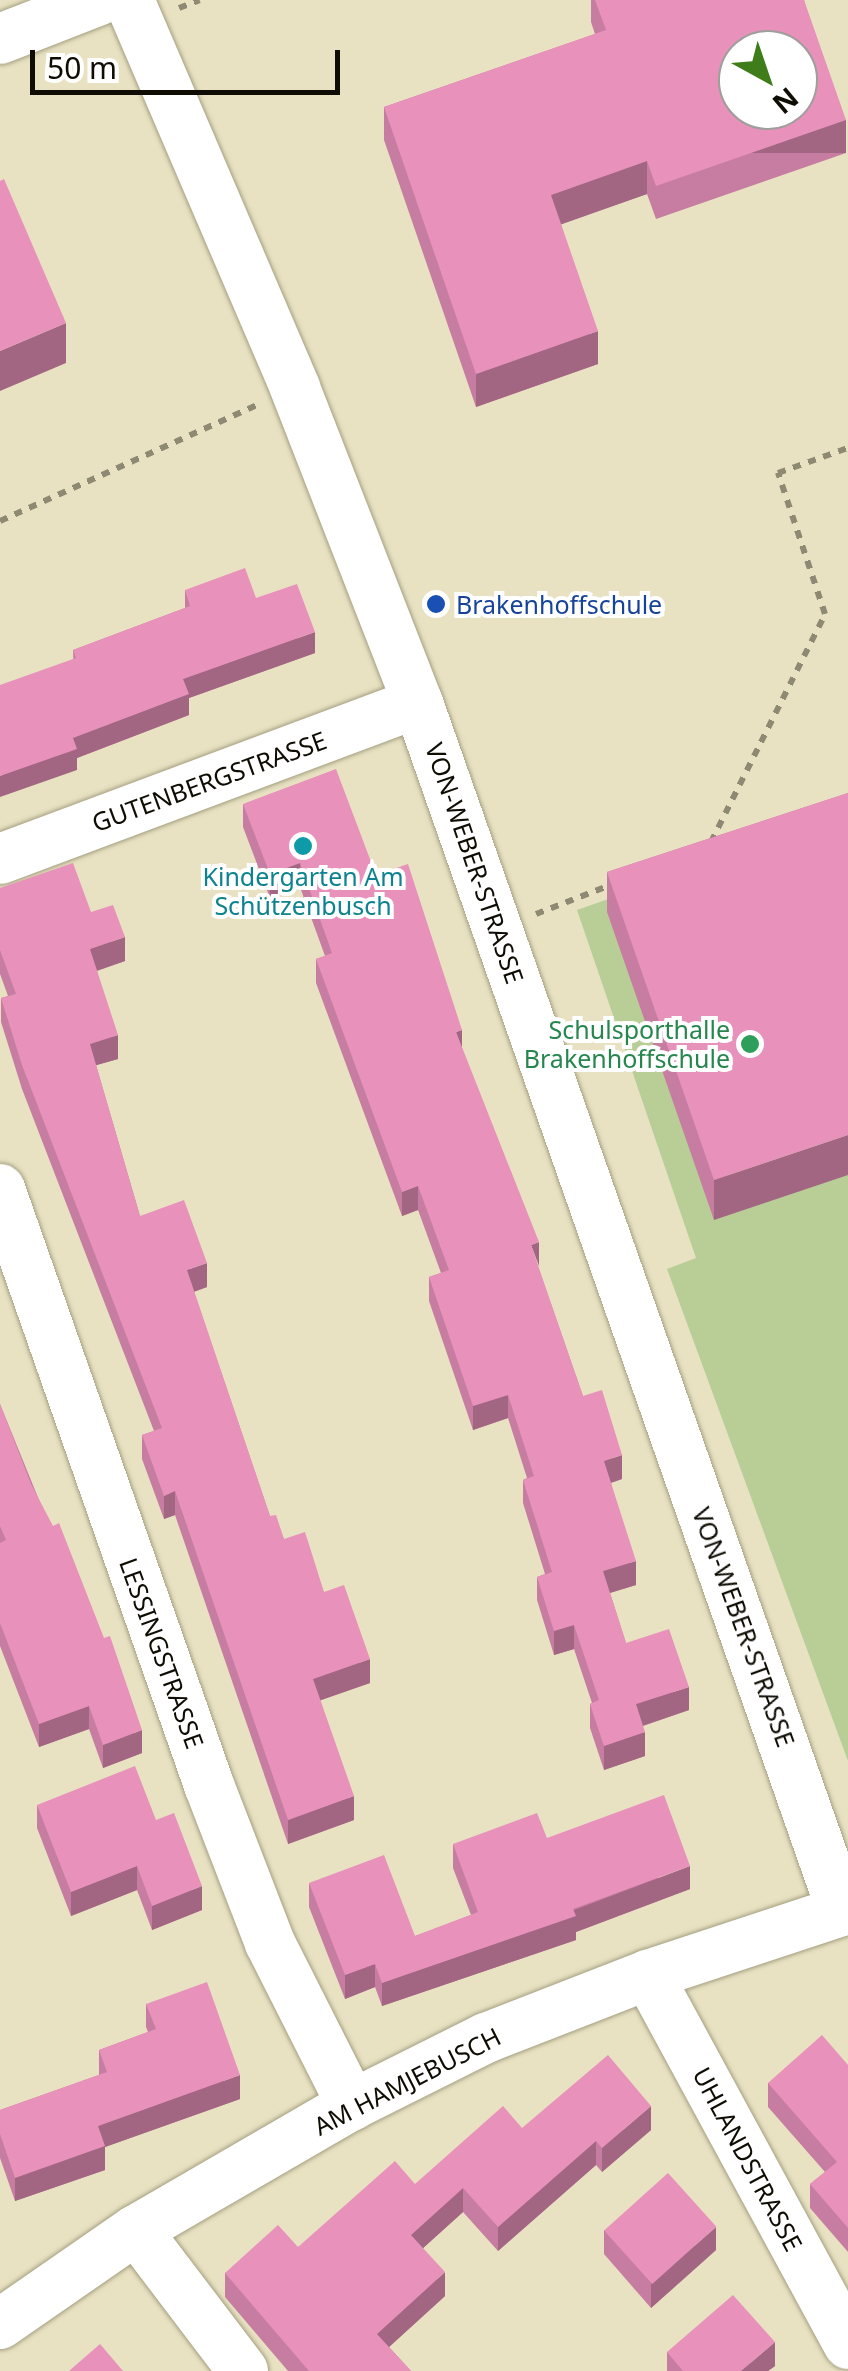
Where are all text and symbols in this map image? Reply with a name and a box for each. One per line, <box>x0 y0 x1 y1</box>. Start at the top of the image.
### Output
scale bar <box>35 30 345 92</box>
north arrow <box>718 30 818 130</box>
text: 50 m <box>47 47 117 88</box>
text: N <box>765 80 807 123</box>
place label: Brakenhoffschule <box>456 589 662 619</box>
marker: Brakenhoffschule <box>425 593 447 615</box>
street label: GUTENBERGSTRASSE <box>88 725 330 837</box>
street label: VON-WEBER-STRASSE <box>420 739 530 987</box>
marker: Kindergarten Am Schützenbusch <box>292 835 314 857</box>
place label: Kindergarten Am Schützenbusch <box>202 862 404 921</box>
place label: Schulsporthalle Brakenhoffschule <box>524 1015 730 1074</box>
marker: Schulsporthalle Brakenhoffschule <box>739 1033 761 1055</box>
street label: VON-WEBER-STRASSE <box>687 1503 801 1751</box>
street label: LESSINGSTRASSE <box>114 1554 210 1752</box>
street label: AM HAMJEBUSCH <box>309 2021 505 2141</box>
street label: UHLANDSTRASSE <box>687 2062 809 2256</box>

